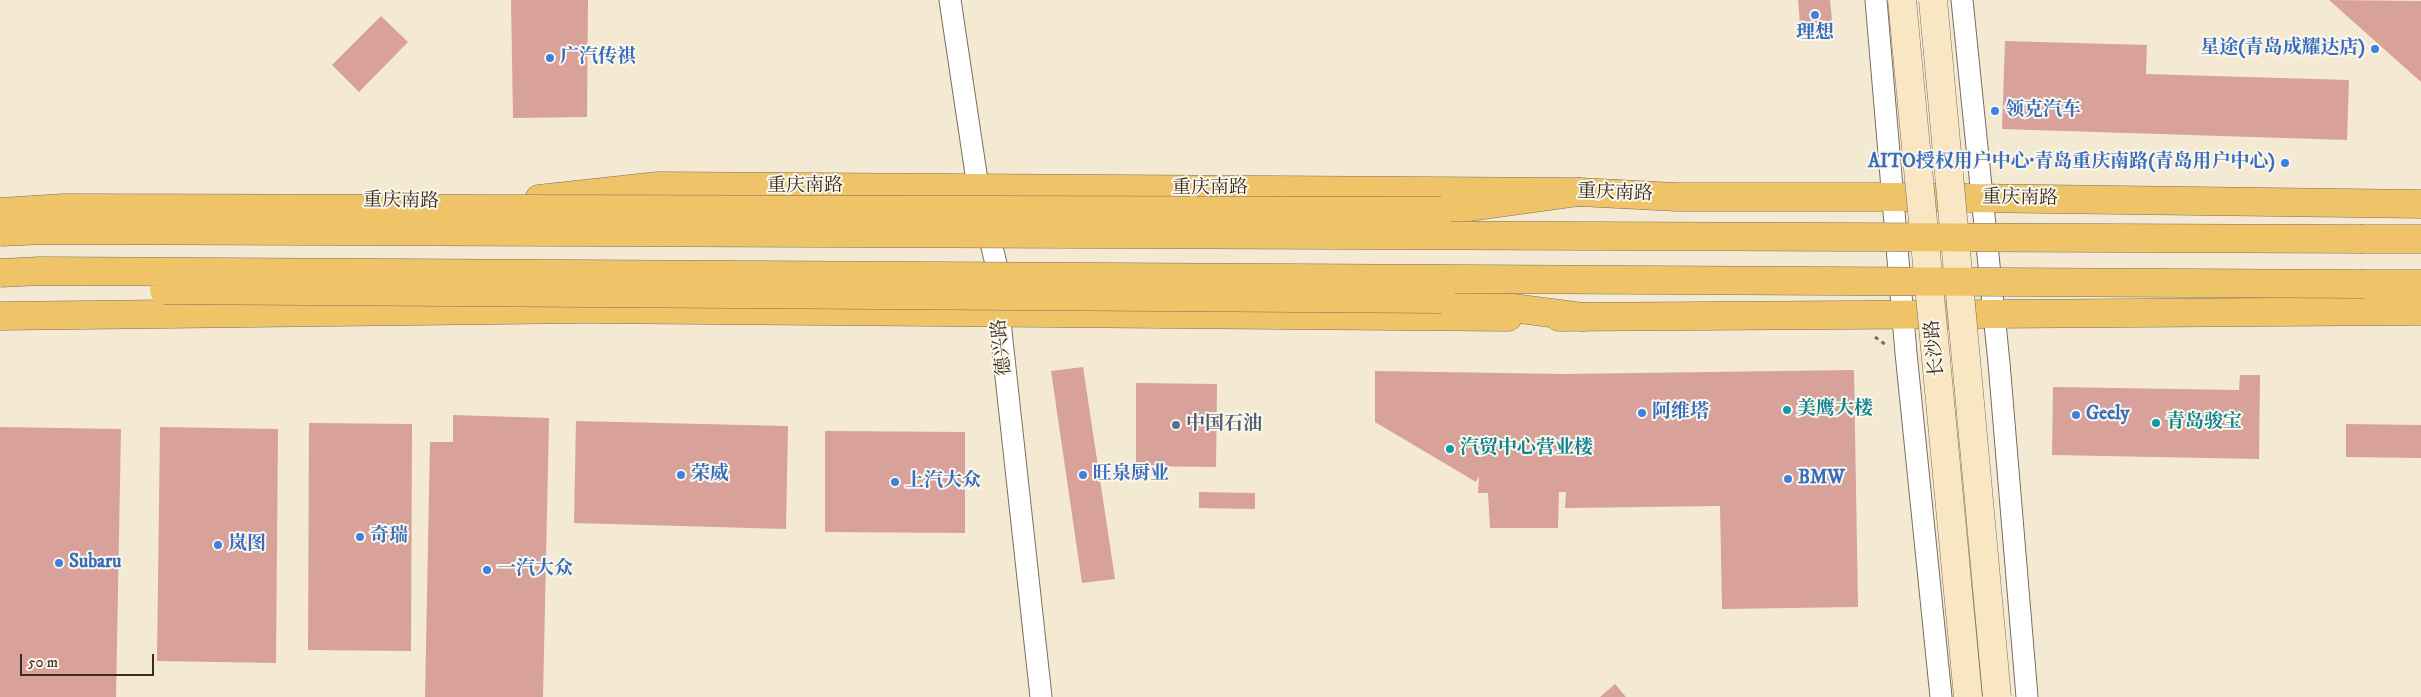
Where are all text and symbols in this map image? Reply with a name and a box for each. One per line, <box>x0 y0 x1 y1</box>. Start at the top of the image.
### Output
marker: 理想 <box>1809 9 1821 21</box>
place label: 理想 <box>1796 23 1834 45</box>
place label: 星途(青岛成耀达店) <box>2200 38 2365 60</box>
marker: 星途(青岛成耀达店) <box>2369 43 2381 55</box>
place label: 广汽传祺 <box>560 47 636 69</box>
marker: 广汽传祺 <box>544 52 556 64</box>
place label: 领克汽车 <box>2005 100 2081 122</box>
marker: 领克汽车 <box>1989 105 2001 117</box>
place label: AITO授权用户中心·青岛重庆南路(青岛用户中心) <box>1868 152 2275 174</box>
marker: AITO授权用户中心·青岛重庆南路(青岛用户中心) <box>2279 157 2291 169</box>
street label: 重庆南路 <box>767 176 843 198</box>
street label: 重庆南路 <box>1172 178 1248 200</box>
street label: 重庆南路 <box>1577 181 1653 207</box>
street label: 重庆南路 <box>1982 187 2058 211</box>
street label: 重庆南路 <box>363 190 439 214</box>
street label: 德兴路 <box>989 317 1017 377</box>
street label: 长沙路 <box>1922 319 1950 377</box>
place label: 美鹰大楼 <box>1797 399 1873 421</box>
place label: 阿维塔 <box>1652 402 1709 424</box>
marker: 美鹰大楼 <box>1781 404 1793 416</box>
place label: Geely <box>2086 404 2130 426</box>
marker: 阿维塔 <box>1636 407 1648 419</box>
marker: Geely <box>2070 409 2082 421</box>
place label: 青岛骏宝 <box>2166 412 2242 434</box>
place label: 中国石油 <box>1186 414 1262 436</box>
marker: 青岛骏宝 <box>2150 417 2162 429</box>
marker: 中国石油 <box>1170 419 1182 431</box>
place label: 汽贸中心营业楼 <box>1460 438 1593 460</box>
marker: 汽贸中心营业楼 <box>1444 443 1456 455</box>
place label: 荣威 <box>691 464 729 486</box>
place label: 旺泉厨业 <box>1093 464 1169 486</box>
place label: BMW <box>1798 468 1845 490</box>
marker: 荣威 <box>675 469 687 481</box>
marker: 旺泉厨业 <box>1077 469 1089 481</box>
place label: 上汽大众 <box>905 471 981 493</box>
marker: BMW <box>1782 473 1794 485</box>
marker: 上汽大众 <box>889 476 901 488</box>
place label: 奇瑞 <box>370 526 408 548</box>
marker: 奇瑞 <box>354 531 366 543</box>
place label: 岚图 <box>228 534 266 556</box>
marker: 岚图 <box>212 539 224 551</box>
place label: Subaru <box>69 552 121 574</box>
marker: Subaru <box>53 557 65 569</box>
place label: 一汽大众 <box>497 559 573 581</box>
marker: 一汽大众 <box>481 564 493 576</box>
scale bar <box>22 644 156 676</box>
text: 50 m <box>28 653 58 672</box>

